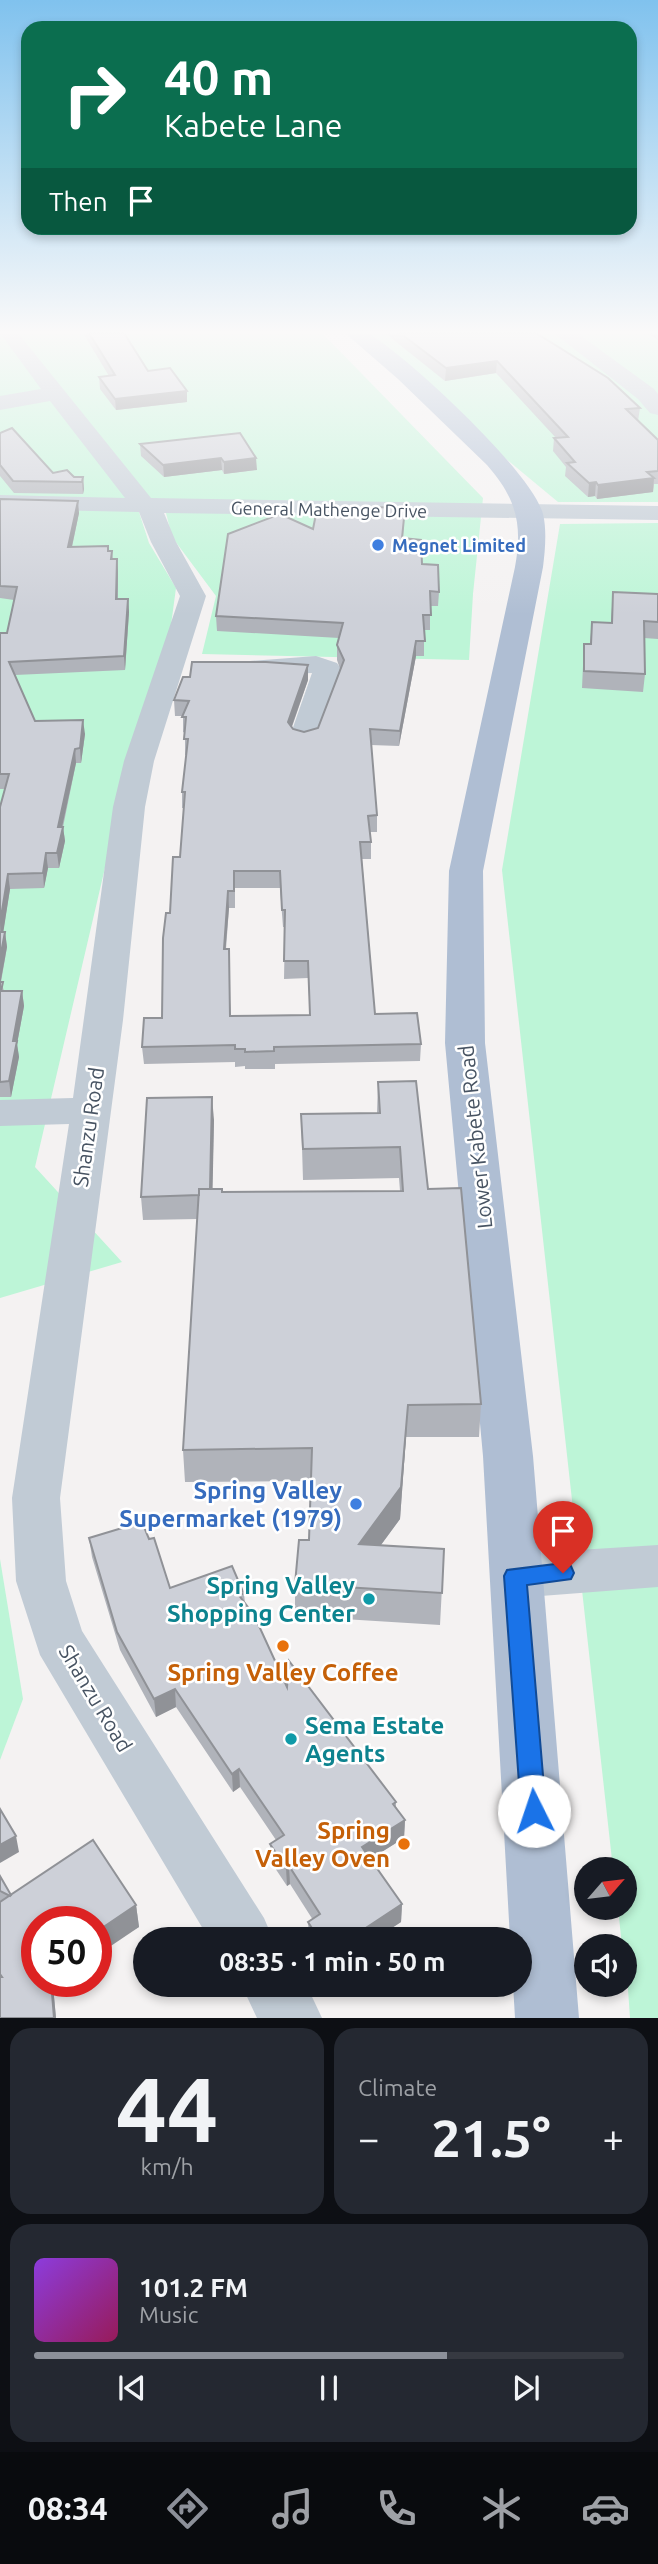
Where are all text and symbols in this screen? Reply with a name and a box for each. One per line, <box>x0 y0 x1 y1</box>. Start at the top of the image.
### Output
icon: right <box>49 49 140 140</box>
text: 40 m <box>164 49 273 104</box>
text: Kabete Lane <box>164 107 343 143</box>
icon: arrive <box>122 182 160 220</box>
text: Then <box>49 187 108 216</box>
street label: General Mathenge Drive <box>231 497 427 521</box>
place label: Megnet Limited <box>392 535 526 555</box>
marker: Megnet Limited <box>370 537 386 553</box>
street label: Lower Kabete Road <box>453 1044 497 1230</box>
street label: Shanzu Road <box>68 1066 108 1188</box>
place label: Spring Valley Supermarket (1979) <box>119 1477 342 1532</box>
marker: Spring Valley Supermarket (1979) <box>348 1496 364 1512</box>
pin <box>533 1501 593 1573</box>
icon: arrive <box>544 1512 582 1550</box>
place label: Spring Valley Shopping Center <box>167 1572 355 1627</box>
marker: Spring Valley Shopping Center <box>361 1591 377 1607</box>
marker: Spring Valley Coffee <box>275 1638 291 1654</box>
street label: Shanzu Road <box>55 1640 137 1756</box>
place label: Spring Valley Coffee <box>167 1659 399 1686</box>
place label: Sema Estate Agents <box>305 1712 444 1767</box>
marker: Sema Estate Agents <box>283 1731 299 1747</box>
position arrow <box>497 1774 571 1848</box>
place label: Spring Valley Oven <box>255 1817 390 1872</box>
marker: Spring Valley Oven <box>396 1836 412 1852</box>
north arrow <box>574 1857 637 1920</box>
map controls <box>574 1857 637 1997</box>
speed limit sign: 50 <box>21 1906 112 1997</box>
button: sound <box>574 1934 637 1997</box>
text: 08:35 · 1 min · 50 m <box>219 1947 446 1976</box>
text: 44 <box>116 2057 218 2159</box>
text: Climate <box>358 2075 437 2100</box>
text: 21.5° <box>431 2109 551 2167</box>
text: − <box>358 2117 379 2159</box>
text: + <box>603 2117 624 2159</box>
text: km/h <box>140 2154 194 2179</box>
text: 101.2 FM <box>139 2273 248 2302</box>
text: Music <box>139 2302 198 2327</box>
icon: previous <box>113 2369 151 2407</box>
icon: pause <box>310 2369 348 2407</box>
icon: next <box>507 2369 545 2407</box>
icon: directions <box>163 2484 212 2533</box>
icon: music <box>268 2484 317 2533</box>
icon: phone <box>372 2484 421 2533</box>
icon: climate <box>477 2484 526 2533</box>
icon: car <box>581 2484 630 2533</box>
text: 08:34 <box>28 2490 108 2526</box>

